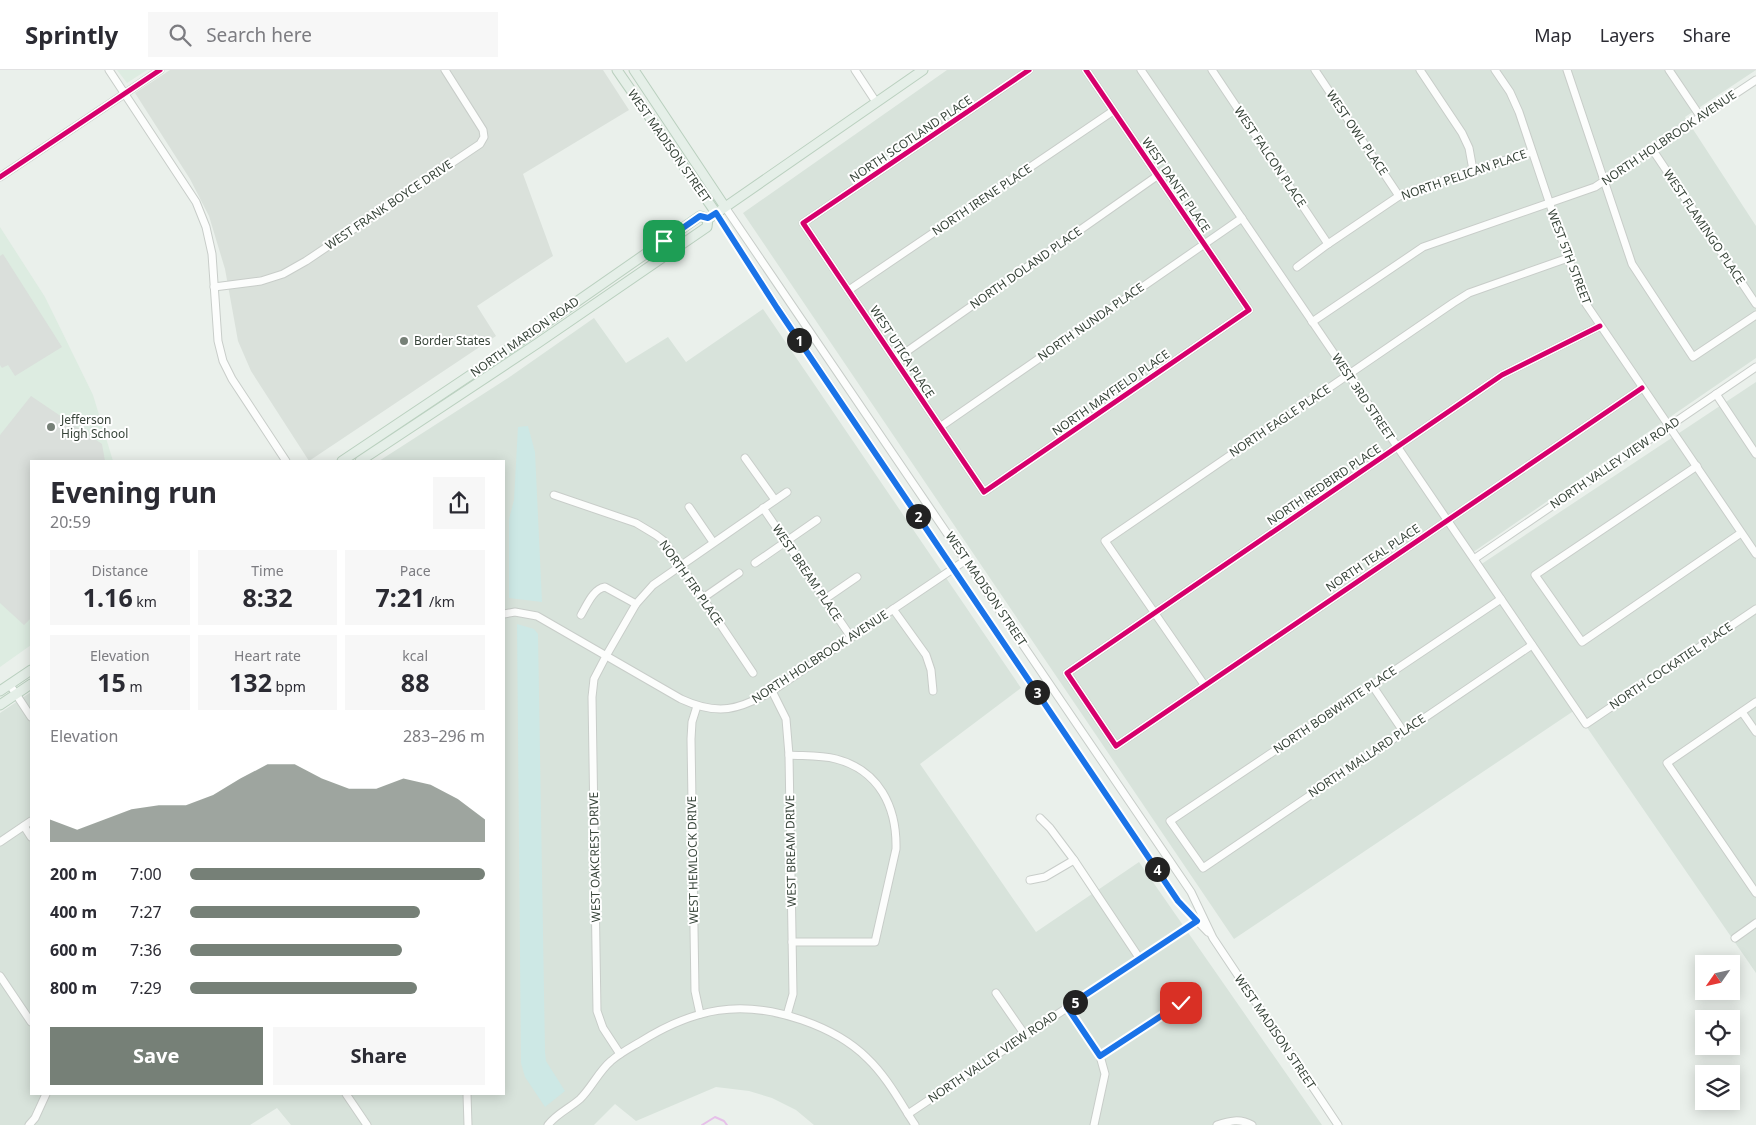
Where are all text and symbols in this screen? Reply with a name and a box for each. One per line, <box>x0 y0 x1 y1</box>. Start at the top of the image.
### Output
search box <box>148 12 498 57</box>
text: Sprintly <box>25 18 118 51</box>
icon: search <box>166 21 194 49</box>
text: Search here <box>206 22 312 48</box>
text: Map <box>1534 23 1572 47</box>
text: Layers <box>1600 23 1655 47</box>
text: Share <box>1683 23 1731 47</box>
street label: WEST MADISON STREET <box>624 86 715 206</box>
street label: NORTH HOLBROOK AVENUE <box>1598 86 1740 189</box>
street label: WEST OWL PLACE <box>1323 87 1392 179</box>
street label: NORTH SCOTLAND PLACE <box>846 91 975 186</box>
street label: WEST FALCON PLACE <box>1230 103 1310 210</box>
street label: WEST DANTE PLACE <box>1138 134 1215 236</box>
street label: NORTH PELICAN PLACE <box>1399 145 1529 204</box>
street label: WEST FRANK BOYCE DRIVE <box>322 155 456 254</box>
street label: NORTH IRENE PLACE <box>928 160 1035 239</box>
street label: WEST FLAMINGO PLACE <box>1660 166 1749 287</box>
street label: WEST 5TH STREET <box>1544 207 1596 307</box>
pin <box>643 220 685 262</box>
street label: NORTH DOLAND PLACE <box>966 222 1085 313</box>
icon: arrive <box>650 227 678 255</box>
street label: NORTH NUNDA PLACE <box>1034 278 1147 365</box>
street label: NORTH MARION ROAD <box>467 292 583 381</box>
street label: WEST UTICA PLACE <box>866 302 939 401</box>
pin: 1 <box>786 328 812 352</box>
text: 1 <box>795 331 804 350</box>
place label: Border States <box>414 332 491 349</box>
marker: Border States <box>398 335 410 347</box>
street label: NORTH MAYFIELD PLACE <box>1049 346 1173 440</box>
street label: WEST 3RD STREET <box>1328 350 1399 444</box>
street label: NORTH EAGLE PLACE <box>1226 380 1334 461</box>
place label: Jefferson High School <box>60 411 128 442</box>
street label: NORTH VALLEY VIEW ROAD <box>1546 413 1683 513</box>
marker: Jefferson High School <box>45 421 57 433</box>
street label: NORTH REDBIRD PLACE <box>1263 440 1384 529</box>
text: Evening run <box>50 473 217 511</box>
button: share <box>433 477 485 529</box>
pin: 2 <box>906 504 930 528</box>
text: 2 <box>914 507 923 526</box>
text: 20:59 <box>50 511 91 533</box>
street label: NORTH TEAL PLACE <box>1322 520 1423 595</box>
street label: WEST BREAM PLACE <box>769 521 846 624</box>
street label: WEST MADISON STREET <box>942 528 1031 650</box>
street label: NORTH FIR PLACE <box>656 537 727 629</box>
text: Distance <box>91 561 148 580</box>
text: Time <box>251 561 284 580</box>
text: Pace <box>400 561 431 580</box>
text: 1.16 <box>83 580 133 614</box>
text: 8:32 <box>243 580 292 614</box>
text: 7:21 <box>375 580 425 614</box>
text: km <box>133 592 157 611</box>
text: /km <box>425 592 455 611</box>
street label: NORTH HOLBROOK AVENUE <box>748 606 891 707</box>
street label: NORTH COCKATIEL PLACE <box>1606 618 1736 713</box>
text: Elevation <box>90 646 150 665</box>
text: Heart rate <box>234 646 301 665</box>
text: kcal <box>402 646 428 665</box>
street label: NORTH BOBWHITE PLACE <box>1270 662 1400 757</box>
text: 15 <box>97 665 126 699</box>
text: 132 <box>229 665 272 699</box>
text: 88 <box>401 665 429 699</box>
text: m <box>126 677 143 696</box>
text: bpm <box>272 677 306 696</box>
pin: 3 <box>1024 680 1050 704</box>
text: 3 <box>1033 683 1042 702</box>
street label: NORTH MALLARD PLACE <box>1305 710 1429 801</box>
text: Elevation <box>50 725 118 747</box>
text: 283–296 m <box>403 725 485 747</box>
street label: WEST OAKCREST DRIVE <box>585 792 604 922</box>
street label: WEST BREAM DRIVE <box>781 795 800 907</box>
street label: WEST HEMLOCK DRIVE <box>683 796 702 924</box>
pin: 4 <box>1144 856 1170 882</box>
text: 4 <box>1153 860 1162 879</box>
text: 200 m <box>50 863 97 885</box>
text: 7:00 <box>130 863 162 885</box>
text: 400 m <box>50 901 97 923</box>
text: 7:27 <box>130 901 162 923</box>
text: 600 m <box>50 939 97 961</box>
text: 7:36 <box>130 939 162 961</box>
north arrow <box>1695 955 1740 1000</box>
map controls <box>1695 955 1740 1110</box>
street label: WEST MADISON STREET <box>1231 971 1320 1093</box>
text: 800 m <box>50 977 97 999</box>
text: 7:29 <box>130 977 162 999</box>
pin <box>1160 982 1202 1024</box>
icon: check <box>1167 989 1195 1017</box>
pin: 5 <box>1062 990 1088 1014</box>
text: 5 <box>1071 993 1080 1012</box>
street label: NORTH VALLEY VIEW ROAD <box>924 1007 1061 1107</box>
button: locate <box>1695 1010 1740 1055</box>
button: Save <box>50 1027 263 1085</box>
button: Share <box>273 1027 485 1085</box>
button: layers <box>1695 1065 1740 1110</box>

